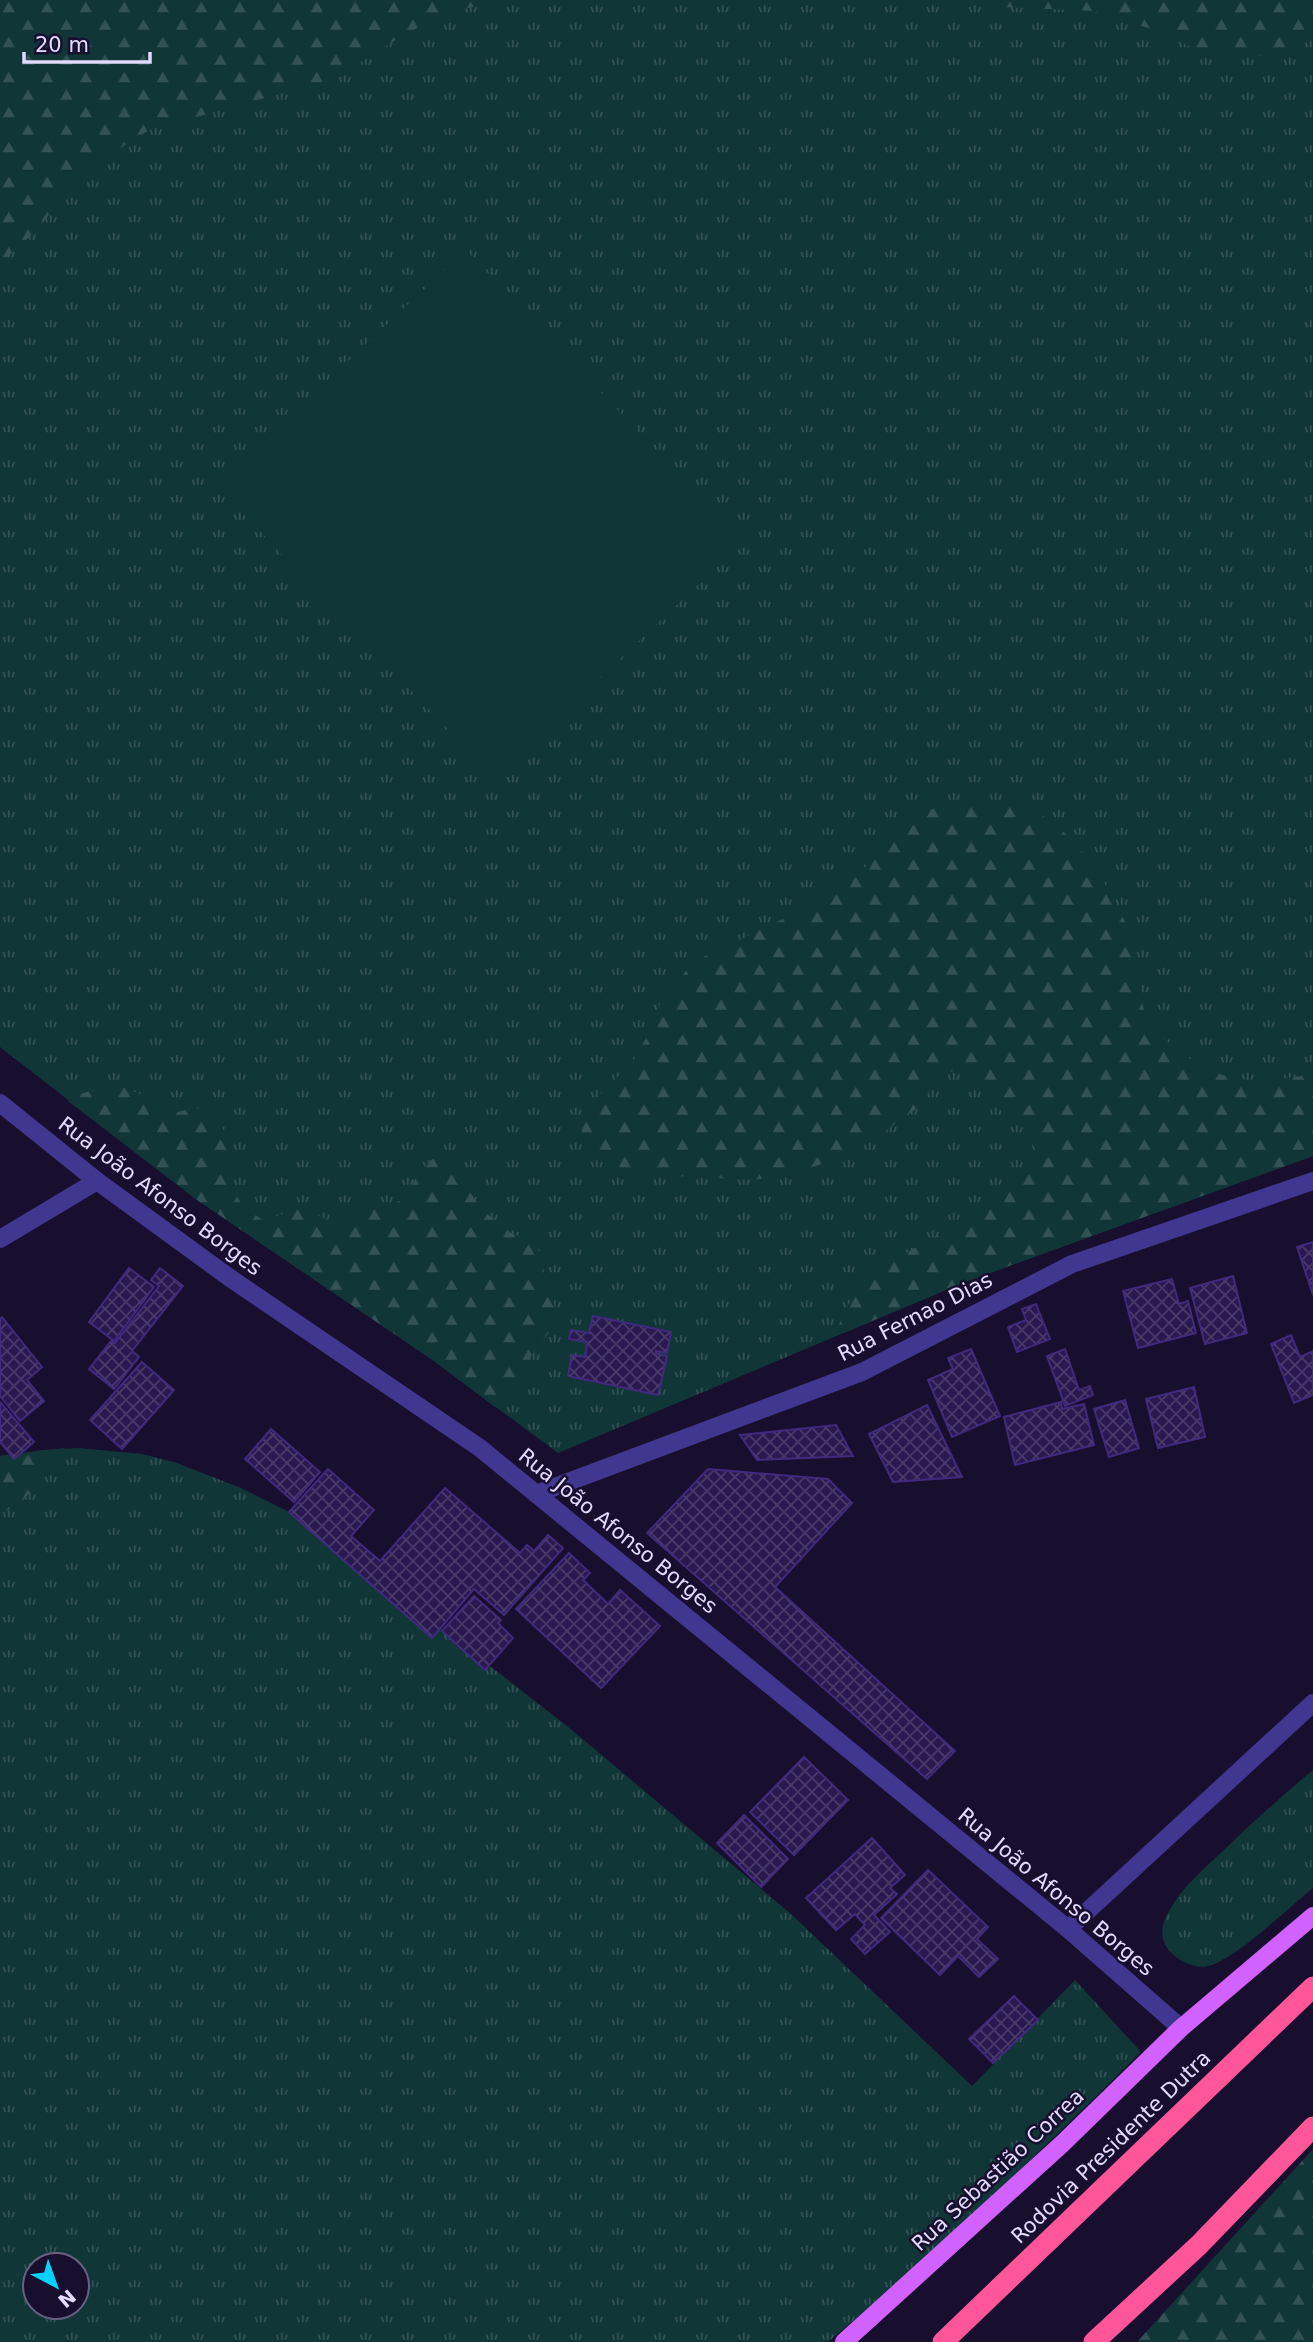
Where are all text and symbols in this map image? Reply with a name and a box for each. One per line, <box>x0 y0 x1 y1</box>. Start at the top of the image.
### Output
scale bar <box>24 21 150 65</box>
text: 20 m <box>35 33 89 57</box>
street label: Rua João Afonso Borges <box>54 1112 266 1280</box>
street label: Rua Fernao Dias <box>834 1268 996 1366</box>
street label: Rua João Afonso Borges <box>514 1444 722 1618</box>
street label: Rua João Afonso Borges <box>953 1803 1159 1981</box>
street label: Rodovia Presidente Dutra <box>1007 2046 1215 2248</box>
street label: Rua Sebastião Correa <box>907 2084 1089 2256</box>
north arrow <box>21 2251 91 2321</box>
text: N <box>54 2285 80 2312</box>

